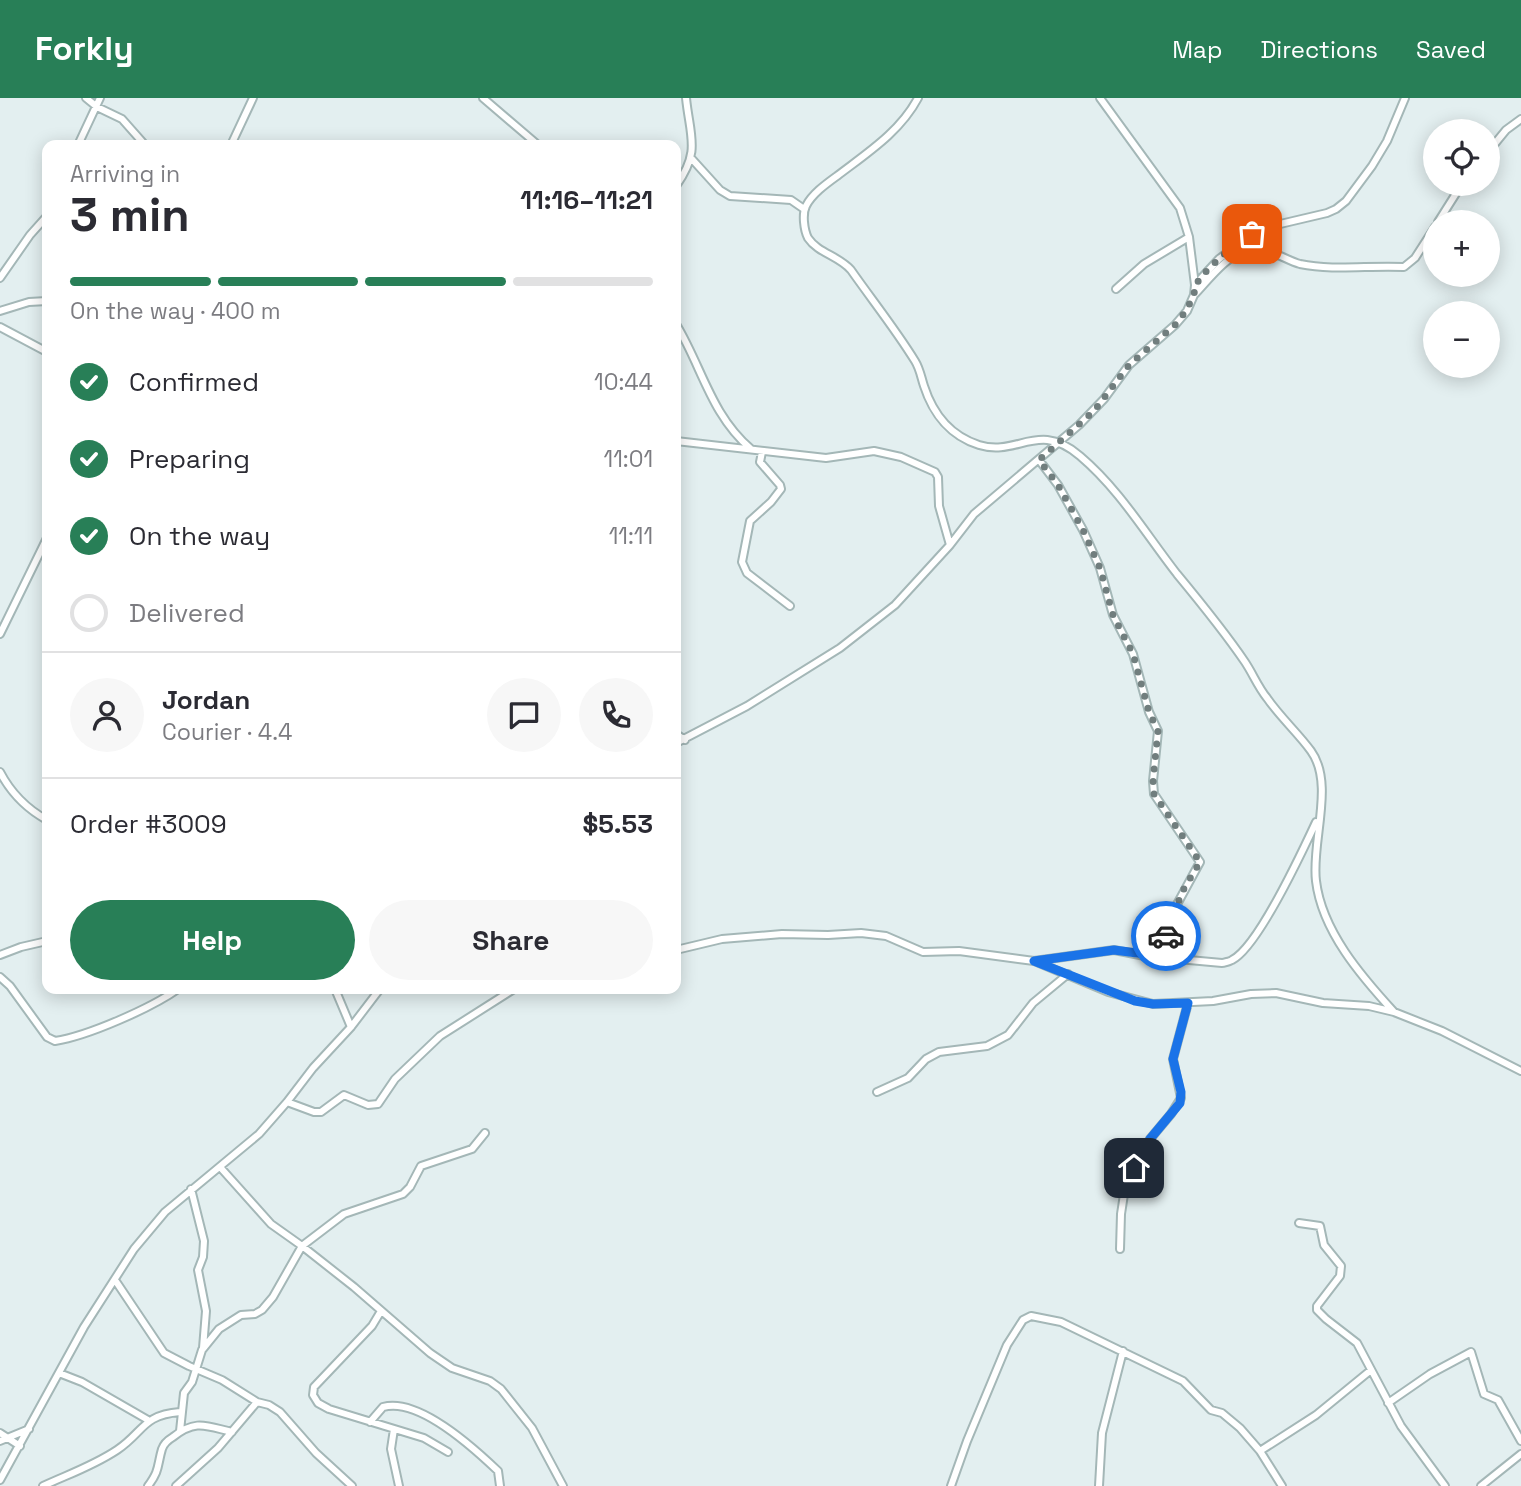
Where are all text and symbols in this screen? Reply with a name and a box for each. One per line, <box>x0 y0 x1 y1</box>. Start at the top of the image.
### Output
text: Forkly <box>35 28 133 70</box>
text: Map <box>1172 34 1222 65</box>
text: Directions <box>1260 34 1378 65</box>
text: Saved <box>1416 34 1486 65</box>
map controls <box>1423 119 1500 378</box>
button: locate <box>1423 119 1500 196</box>
text: Arriving in <box>70 159 180 189</box>
text: 11:16–11:21 <box>520 183 653 217</box>
text: 3 min <box>70 186 190 244</box>
pin <box>1222 204 1282 264</box>
button: + <box>1423 210 1500 287</box>
icon: bag <box>1233 215 1271 253</box>
text: On the way · 400 m <box>70 296 281 326</box>
button: − <box>1423 301 1500 378</box>
icon: check <box>70 363 108 401</box>
text: Confirmed <box>129 365 259 399</box>
text: 10:44 <box>594 367 653 397</box>
icon: check <box>70 440 108 478</box>
text: Preparing <box>129 442 250 476</box>
text: 11:01 <box>604 444 653 474</box>
icon: check <box>70 517 108 555</box>
text: On the way <box>129 519 270 553</box>
text: 11:11 <box>609 521 653 551</box>
text: Delivered <box>129 596 245 630</box>
button: person <box>70 678 144 752</box>
button: chat <box>487 678 561 752</box>
button: phone <box>579 678 653 752</box>
text: Jordan <box>162 683 250 717</box>
text: Courier · 4.4 <box>162 717 292 747</box>
text: Order #3009 <box>70 807 227 841</box>
text: $5.53 <box>582 807 653 841</box>
button: Help <box>70 900 355 980</box>
button: Share <box>369 900 653 980</box>
courier <box>1131 901 1201 971</box>
icon: car <box>1147 917 1185 955</box>
pin <box>1104 1138 1164 1198</box>
icon: home <box>1115 1149 1153 1187</box>

